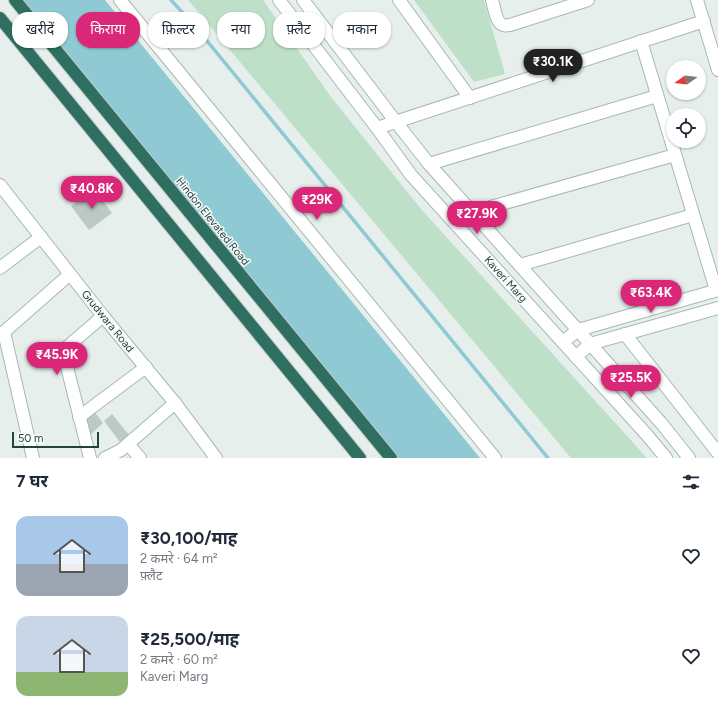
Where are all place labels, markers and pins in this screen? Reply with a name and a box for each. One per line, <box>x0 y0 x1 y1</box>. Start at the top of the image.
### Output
pin: ₹30.1K <box>520 49 586 83</box>
pin: ₹40.8K <box>59 176 125 210</box>
pin: ₹29K <box>293 187 341 221</box>
pin: ₹27.9K <box>444 201 510 235</box>
pin: ₹63.4K <box>618 280 684 314</box>
pin: ₹45.9K <box>24 342 90 376</box>
pin: ₹25.5K <box>598 365 664 399</box>

